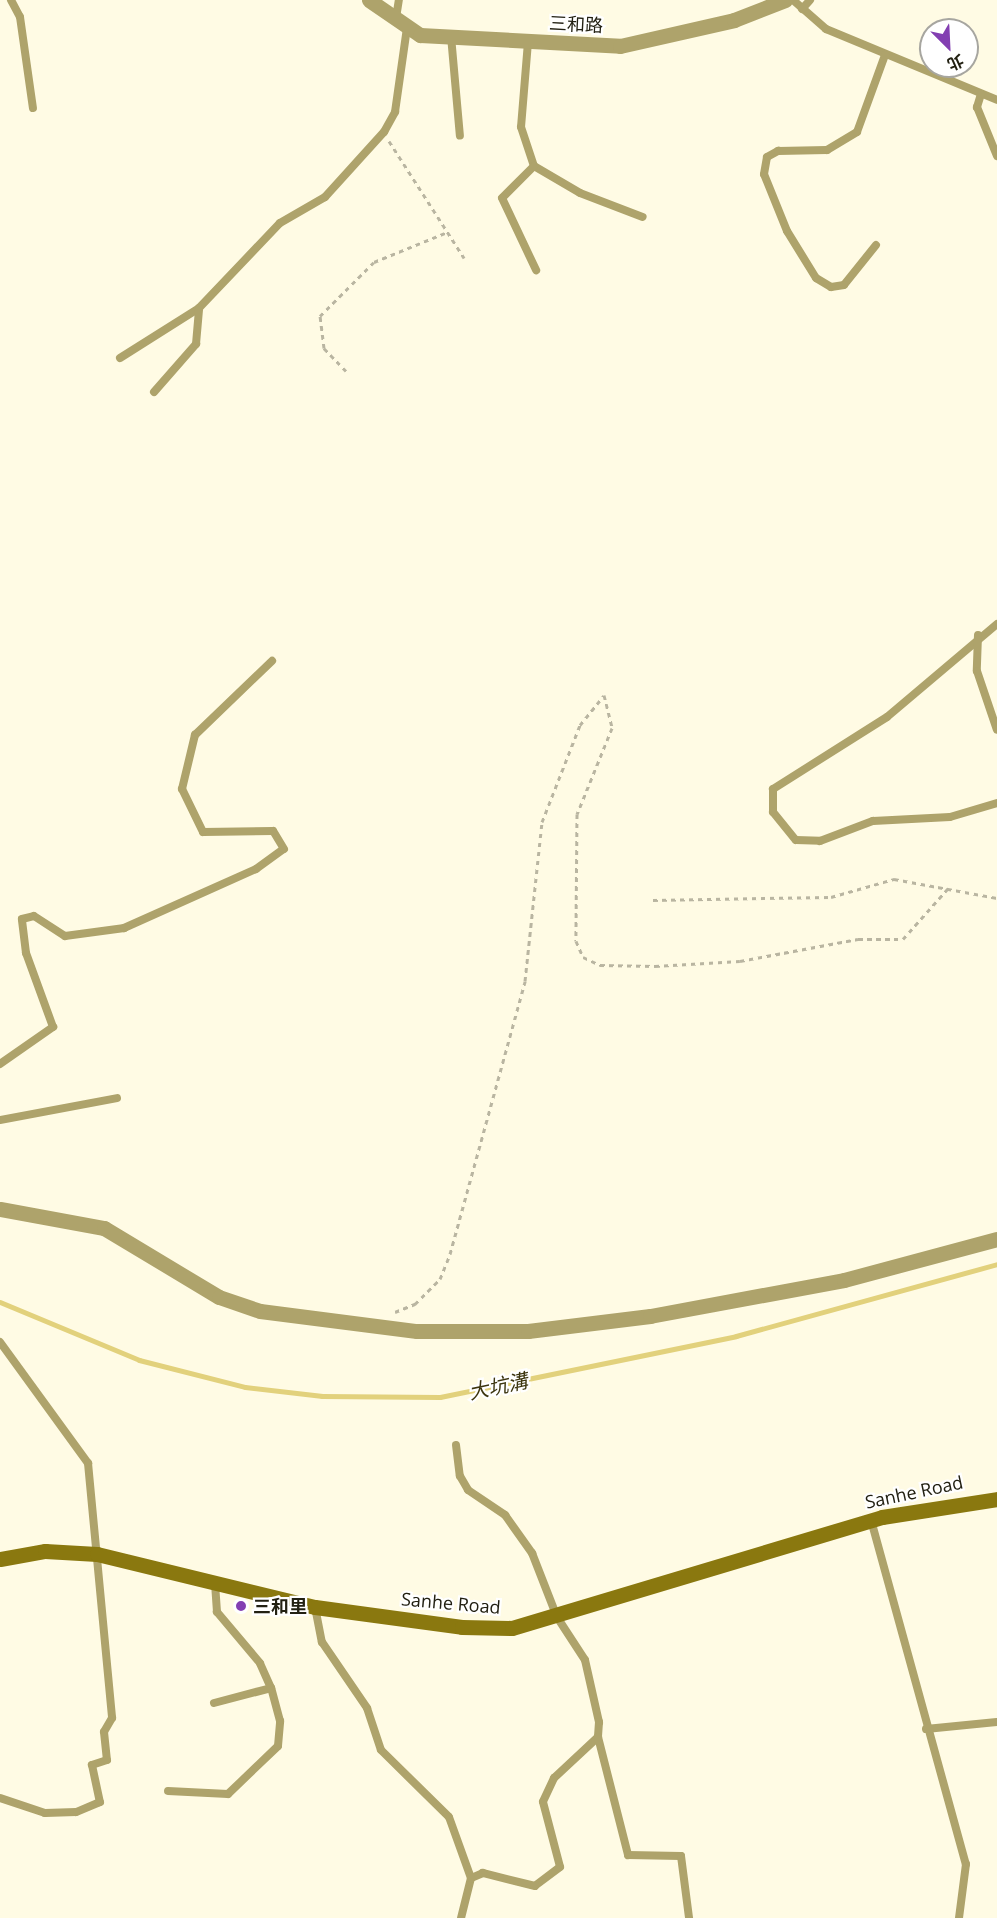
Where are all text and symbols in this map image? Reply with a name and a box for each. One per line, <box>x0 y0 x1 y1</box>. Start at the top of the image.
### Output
street label: 三和路 <box>548 12 604 36</box>
north arrow <box>919 18 979 78</box>
text: 北 <box>944 49 967 76</box>
water label: 大坑溝 <box>466 1368 530 1404</box>
street label: Sanhe Road <box>863 1471 965 1513</box>
street label: Sanhe Road <box>400 1588 502 1618</box>
place label: 三和里 <box>253 1595 307 1617</box>
marker: 三和里 <box>234 1599 248 1613</box>

